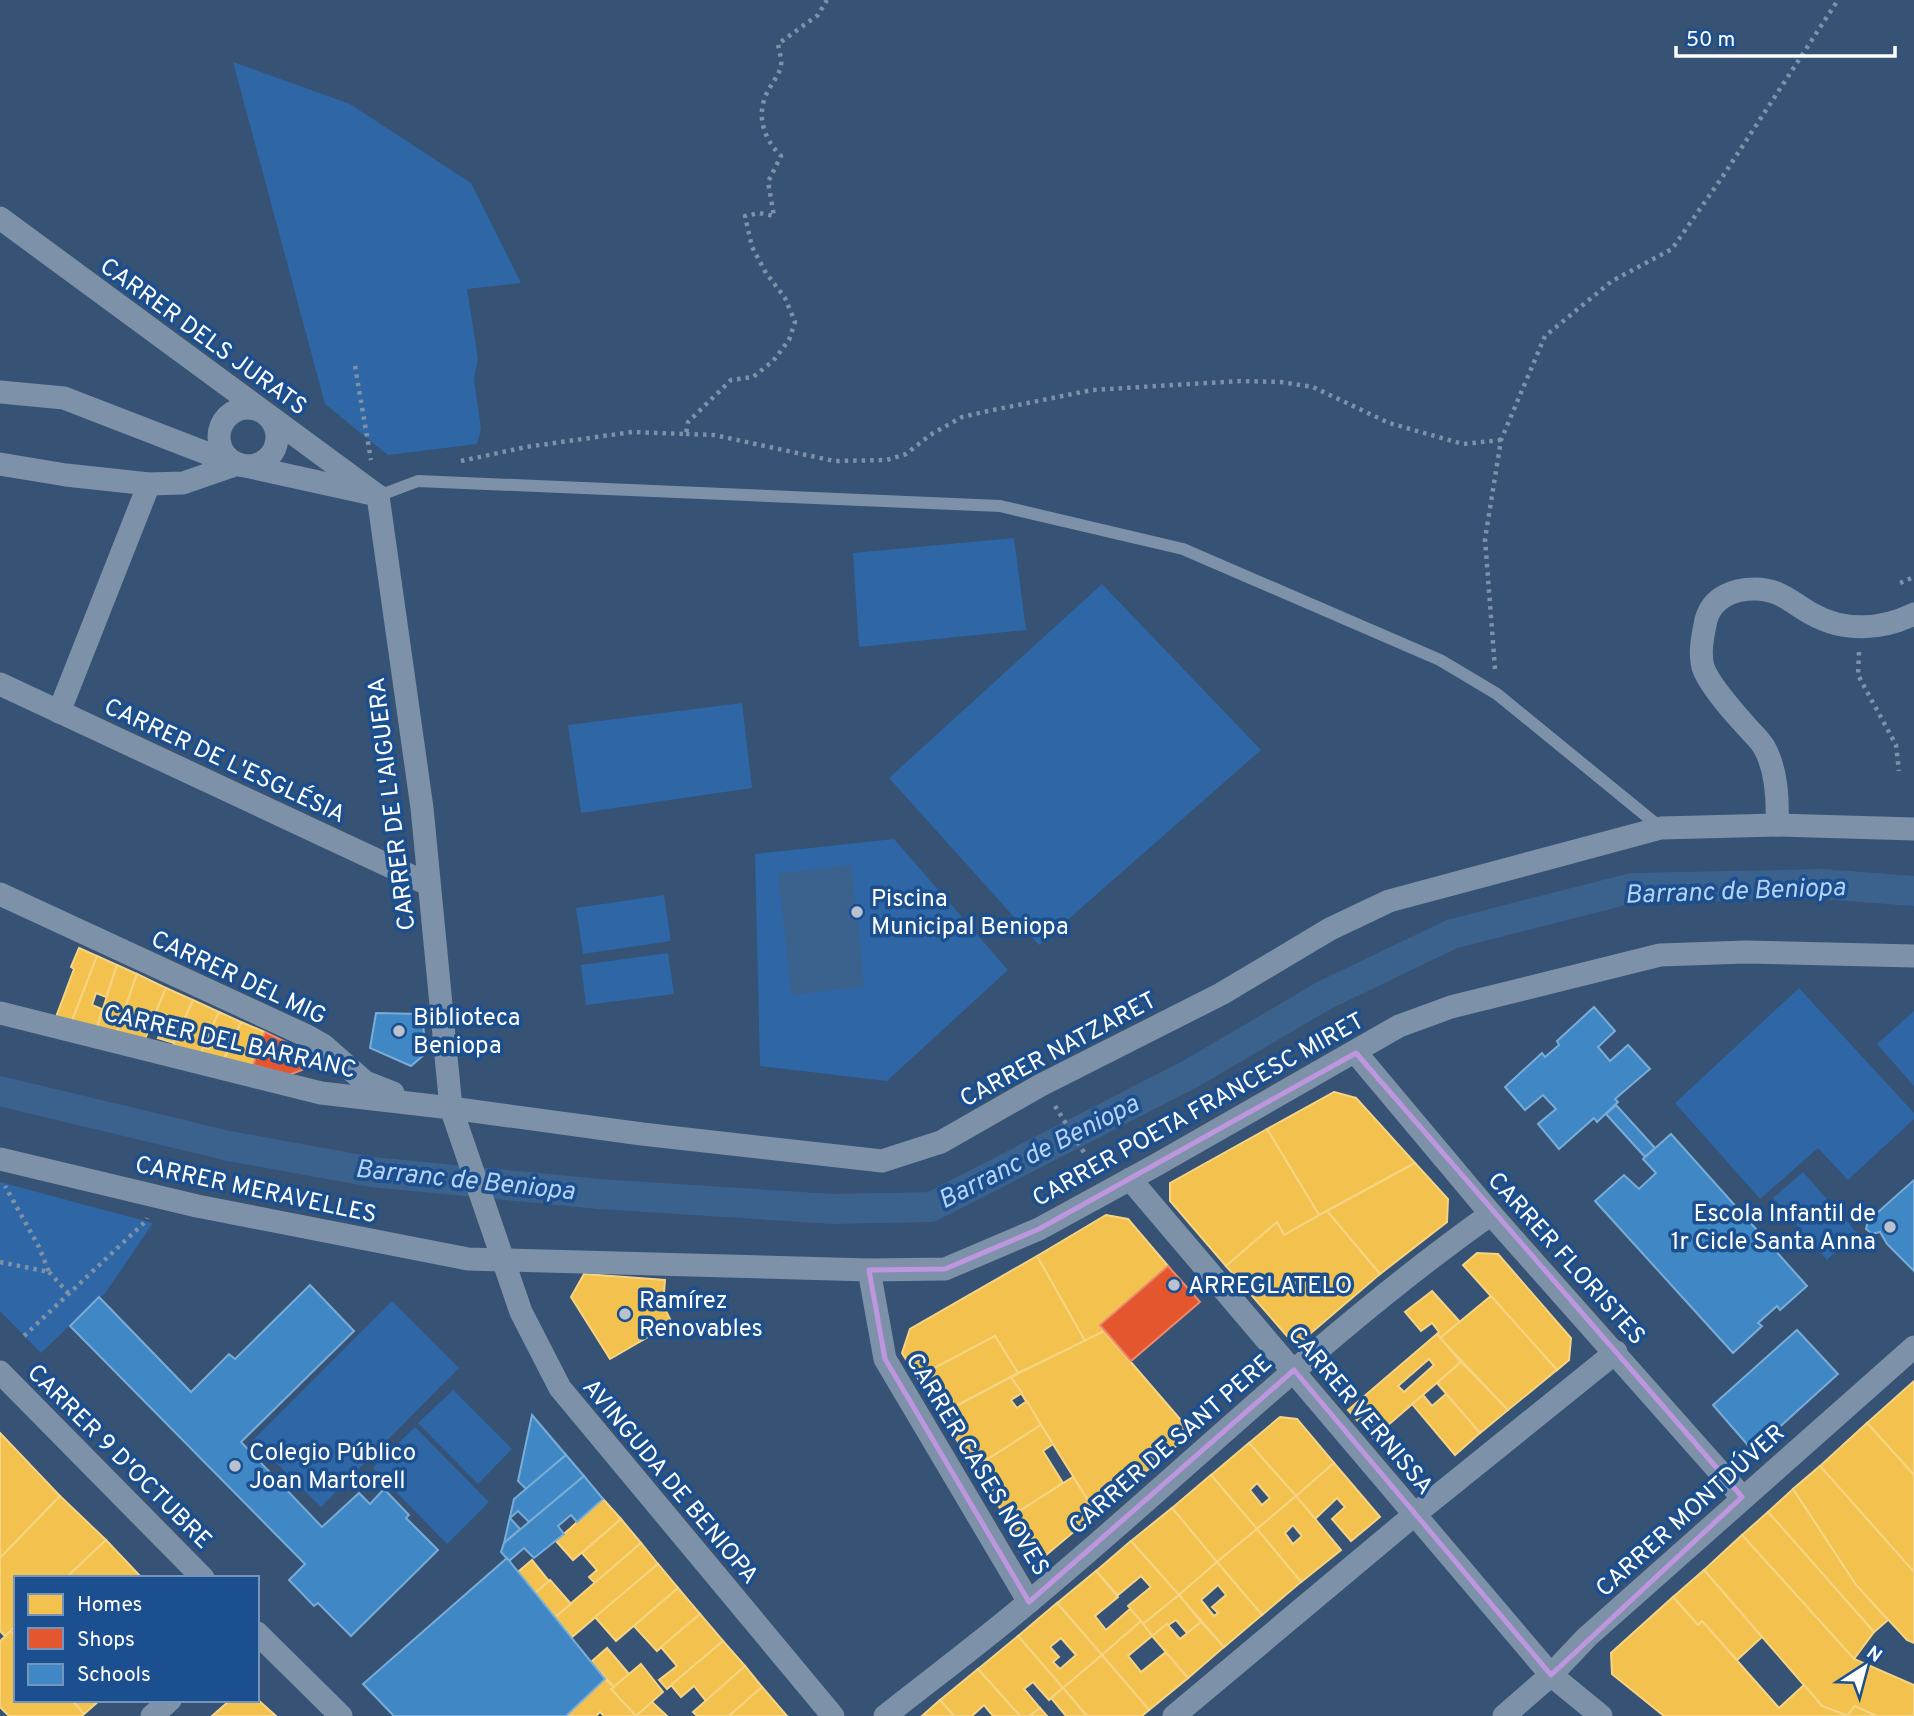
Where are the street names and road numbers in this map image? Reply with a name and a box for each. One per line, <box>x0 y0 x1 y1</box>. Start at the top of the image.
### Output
street label: CARRER DELS JURATS <box>93 252 312 423</box>
street label: CARRER DE L'AIGUERA <box>363 675 423 932</box>
street label: CARRER DE L'ESGLÉSIA <box>99 691 351 831</box>
street label: CARRER DEL MIG <box>146 925 331 1033</box>
street label: CARRER NATZARET <box>955 986 1162 1115</box>
street label: CARRER DEL BARRANC <box>100 999 359 1087</box>
street label: CARRER POETA FRANCESC MIRET <box>1028 1007 1370 1215</box>
street label: CARRER MERAVELLES <box>132 1151 379 1231</box>
street label: CARRER FLORISTES <box>1480 1167 1651 1352</box>
street label: CARRER VERNISSA <box>1280 1321 1439 1502</box>
street label: CARRER CASES NOVES <box>898 1348 1055 1582</box>
street label: CARRER DE SANT PERE <box>1064 1349 1279 1542</box>
street label: CARRER 9 D'OCTUBRE <box>20 1359 217 1556</box>
street label: AVINGUDA DE BENIOPA <box>575 1374 764 1591</box>
street label: CARRER MONTDÚVER <box>1589 1417 1792 1604</box>

